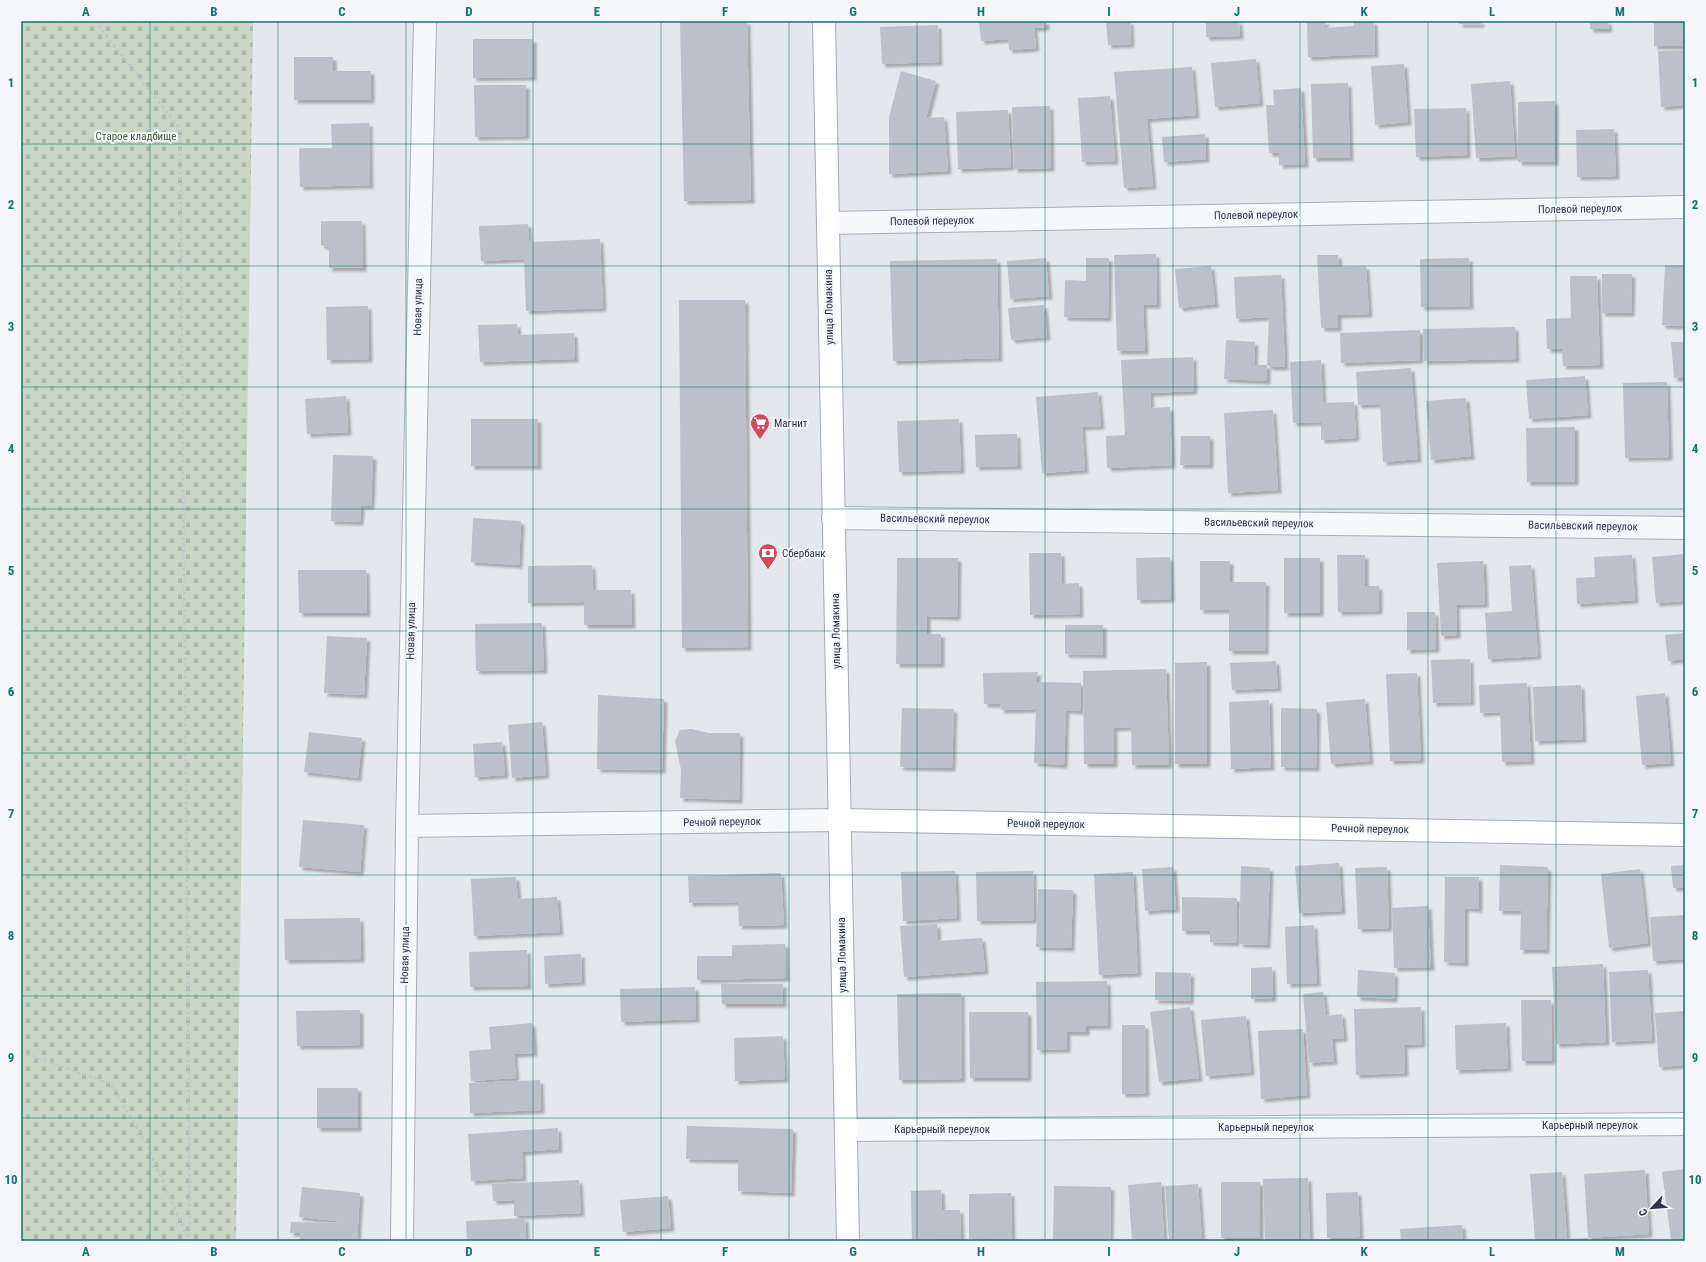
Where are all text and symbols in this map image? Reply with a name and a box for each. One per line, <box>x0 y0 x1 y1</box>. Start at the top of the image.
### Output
text: A <box>82 4 90 19</box>
text: B <box>210 4 218 19</box>
text: C <box>338 4 346 19</box>
text: D <box>465 4 473 19</box>
text: E <box>594 4 601 19</box>
text: F <box>722 4 728 19</box>
text: G <box>849 4 857 19</box>
text: H <box>977 4 985 19</box>
text: I <box>1107 4 1111 19</box>
text: J <box>1234 4 1240 19</box>
text: K <box>1360 4 1368 19</box>
text: L <box>1489 4 1495 19</box>
text: M <box>1615 4 1625 19</box>
text: 1 <box>8 75 14 90</box>
text: 1 <box>1692 75 1698 90</box>
park label: Старое кладбище <box>96 130 176 143</box>
text: 2 <box>8 197 15 212</box>
text: 2 <box>1692 197 1699 212</box>
street label: Полевой переулок <box>1538 202 1623 216</box>
street label: Полевой переулок <box>1214 208 1299 222</box>
street label: Полевой переулок <box>890 214 975 228</box>
street label: улица Ломакина <box>822 269 836 345</box>
street label: Новая улица <box>411 278 425 336</box>
text: 3 <box>8 319 14 334</box>
text: 3 <box>1692 319 1698 334</box>
supermarket icon: Магнит <box>749 412 771 440</box>
place label: Магнит <box>774 417 808 430</box>
text: 4 <box>8 441 15 456</box>
text: 4 <box>1692 441 1699 456</box>
street label: Васильевский переулок <box>880 512 991 526</box>
street label: Васильевский переулок <box>1204 516 1315 530</box>
street label: Васильевский переулок <box>1528 519 1639 533</box>
bank icon: Сбербанк <box>757 542 779 570</box>
place label: Сбербанк <box>782 547 826 560</box>
text: 5 <box>8 563 15 578</box>
text: 5 <box>1692 563 1699 578</box>
street label: улица Ломакина <box>829 593 843 669</box>
street label: Новая улица <box>404 602 418 660</box>
text: 6 <box>8 684 15 699</box>
text: 6 <box>1692 684 1699 699</box>
text: 7 <box>8 806 15 821</box>
text: 7 <box>1692 806 1699 821</box>
street label: Речной переулок <box>683 815 762 829</box>
street label: Речной переулок <box>1007 817 1086 831</box>
street label: Речной переулок <box>1331 822 1410 836</box>
street label: улица Ломакина <box>835 917 849 993</box>
street label: Новая улица <box>398 926 412 984</box>
text: 8 <box>8 928 14 943</box>
text: 8 <box>1692 928 1698 943</box>
text: 9 <box>8 1050 14 1065</box>
text: 9 <box>1692 1050 1698 1065</box>
street label: Карьерный переулок <box>1542 1119 1639 1132</box>
street label: Карьерный переулок <box>1218 1121 1315 1134</box>
street label: Карьерный переулок <box>894 1123 991 1136</box>
text: 10 <box>4 1172 18 1187</box>
text: 10 <box>1688 1172 1702 1187</box>
north arrow <box>1632 1188 1672 1228</box>
text: С <box>1636 1206 1651 1218</box>
text: A <box>82 1244 90 1259</box>
text: B <box>210 1244 218 1259</box>
text: C <box>338 1244 346 1259</box>
text: D <box>465 1244 473 1259</box>
text: E <box>594 1244 601 1259</box>
text: F <box>722 1244 728 1259</box>
text: G <box>849 1244 857 1259</box>
text: H <box>977 1244 985 1259</box>
text: I <box>1107 1244 1111 1259</box>
text: J <box>1234 1244 1240 1259</box>
text: K <box>1360 1244 1368 1259</box>
text: L <box>1489 1244 1495 1259</box>
text: M <box>1615 1244 1625 1259</box>

